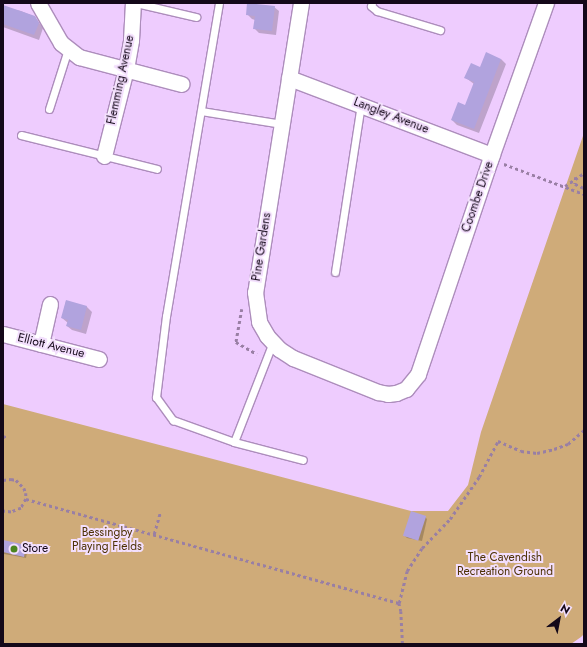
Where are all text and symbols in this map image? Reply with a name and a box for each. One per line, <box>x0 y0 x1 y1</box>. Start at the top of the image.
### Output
street label: Flemming Avenue <box>105 34 137 126</box>
street label: Langley Avenue <box>351 95 431 137</box>
street label: Coombe Drive <box>459 160 497 234</box>
street label: Pine Gardens <box>249 212 275 282</box>
street label: Elliott Avenue <box>16 331 86 361</box>
park label: Bessingby Playing Fields <box>72 526 142 554</box>
place label: Store <box>22 542 48 556</box>
marker: Store <box>9 544 19 554</box>
park label: The Cavendish Recreation Ground <box>457 551 553 579</box>
north arrow <box>539 599 579 639</box>
text: N <box>557 600 573 618</box>

